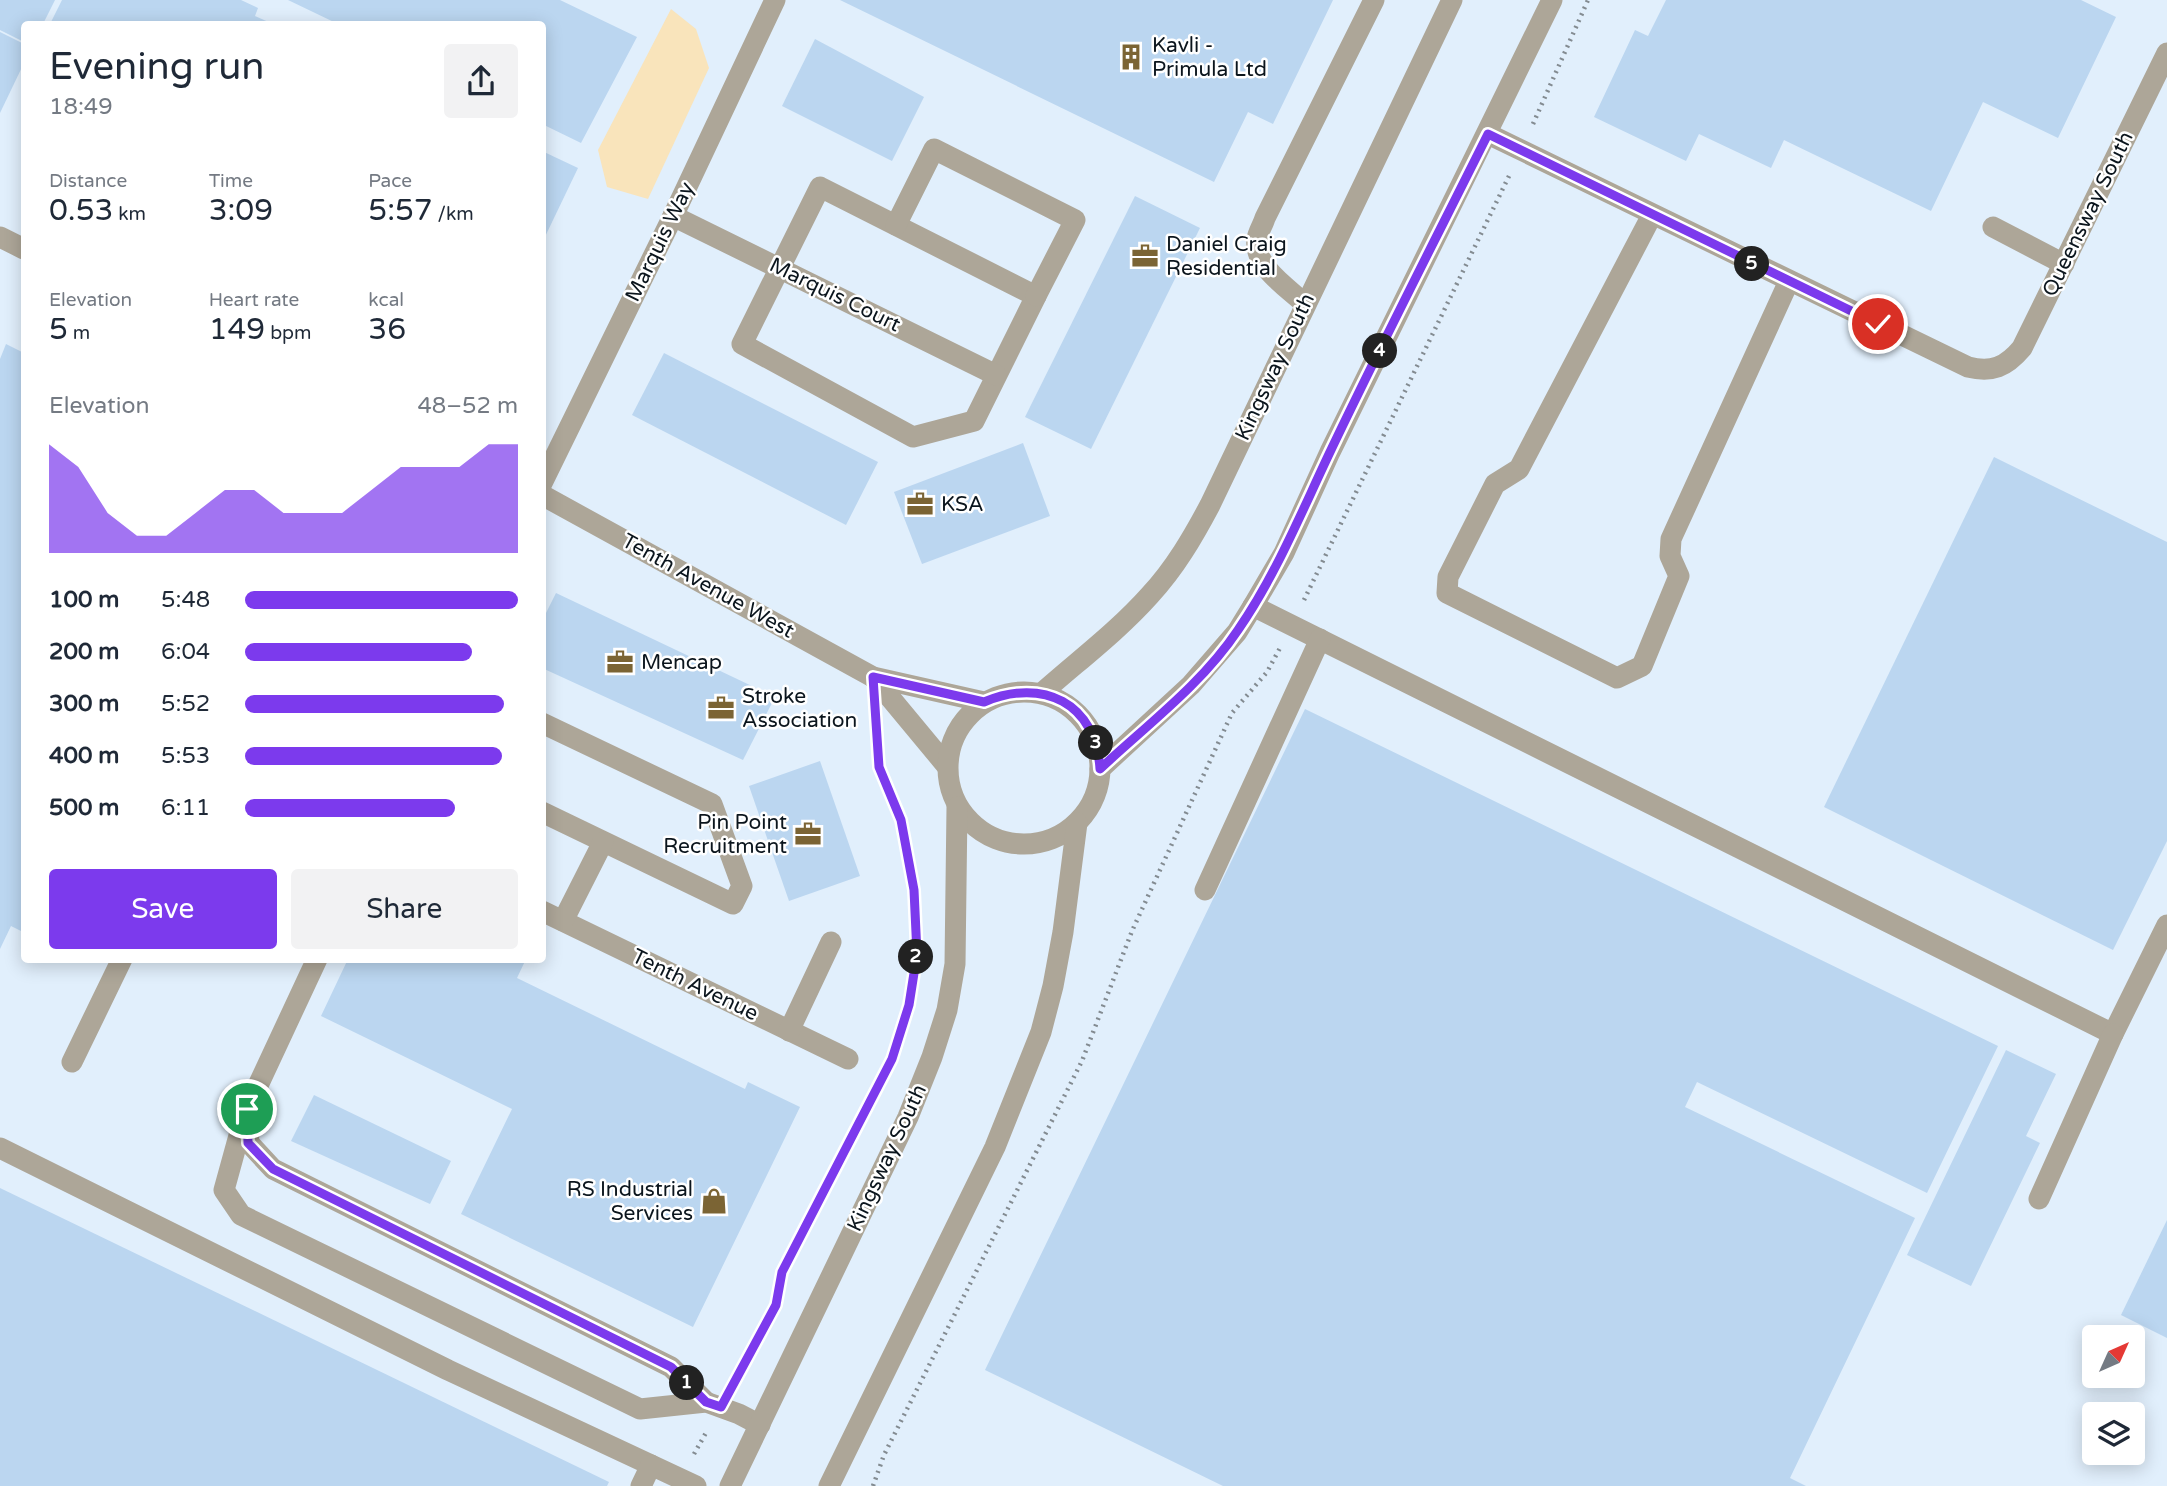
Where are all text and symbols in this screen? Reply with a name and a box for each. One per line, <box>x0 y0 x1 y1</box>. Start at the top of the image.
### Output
place label: Kavli - Primula Ltd <box>1152 33 1267 82</box>
building icon: Kavli - Primula Ltd <box>1116 42 1146 72</box>
text: Evening run <box>49 44 264 90</box>
button: share <box>444 44 518 118</box>
text: 18:49 <box>49 93 113 121</box>
street label: Queensway South <box>2037 127 2139 301</box>
text: Distance <box>49 170 127 192</box>
text: Time <box>209 170 253 192</box>
text: Pace <box>368 170 412 192</box>
street label: Marquis Way <box>620 178 700 306</box>
text: 0.53 <box>49 192 113 229</box>
text: 3:09 <box>209 192 273 229</box>
text: 5:57 <box>368 192 433 229</box>
text: km <box>113 203 146 225</box>
text: /km <box>433 203 474 225</box>
place label: Daniel Craig Residential <box>1166 232 1287 281</box>
office icon: Daniel Craig Residential <box>1130 241 1160 271</box>
pin: 5 <box>1734 246 1770 282</box>
text: 5 <box>1746 252 1757 274</box>
street label: Marquis Court <box>765 253 905 337</box>
text: Elevation <box>49 289 132 311</box>
text: Heart rate <box>209 289 299 311</box>
text: kcal <box>368 289 404 311</box>
street label: Kingsway South <box>1230 289 1320 445</box>
pin <box>1848 294 1908 354</box>
icon: check <box>1859 305 1897 343</box>
text: 5 <box>49 311 68 348</box>
text: 149 <box>209 311 265 348</box>
text: 36 <box>368 311 406 348</box>
text: m <box>68 322 90 344</box>
text: bpm <box>265 322 312 344</box>
pin: 4 <box>1362 334 1398 368</box>
text: 4 <box>1374 339 1385 361</box>
text: Elevation <box>49 392 150 420</box>
text: 48–52 m <box>417 392 518 420</box>
office icon: KSA <box>905 489 935 519</box>
place label: KSA <box>941 492 984 517</box>
street label: Tenth Avenue West <box>618 528 798 644</box>
text: 100 m <box>49 586 119 614</box>
text: 5:48 <box>161 586 210 614</box>
text: 200 m <box>49 638 119 666</box>
text: 6:04 <box>161 638 210 666</box>
office icon: Mencap <box>605 647 635 677</box>
place label: Mencap <box>641 650 722 675</box>
place label: Stroke Association <box>742 684 857 733</box>
text: 300 m <box>49 690 119 718</box>
text: 5:52 <box>161 690 210 718</box>
office icon: Stroke Association <box>706 693 736 723</box>
pin: 3 <box>1078 726 1114 760</box>
text: 3 <box>1090 731 1101 753</box>
text: 400 m <box>49 742 119 770</box>
text: 5:53 <box>161 742 210 770</box>
text: 500 m <box>49 794 119 822</box>
text: 6:11 <box>161 794 210 822</box>
place label: Pin Point Recruitment <box>663 810 787 859</box>
office icon: Pin Point Recruitment <box>793 819 823 849</box>
button: Save <box>49 869 277 949</box>
button: Share <box>291 869 518 949</box>
pin: 2 <box>898 940 934 974</box>
street label: Tenth Avenue <box>628 944 762 1026</box>
text: 2 <box>910 945 921 967</box>
pin <box>217 1079 277 1139</box>
street label: Kingsway South <box>842 1080 932 1236</box>
icon: arrive <box>228 1090 266 1128</box>
place label: RS Industrial Services <box>567 1177 693 1226</box>
shop icon: RS Industrial Services <box>699 1186 729 1216</box>
north arrow <box>2082 1325 2146 1388</box>
map controls <box>2082 1325 2145 1465</box>
pin: 1 <box>670 1366 704 1400</box>
text: 1 <box>681 1371 692 1393</box>
button: layers <box>2082 1402 2145 1465</box>

